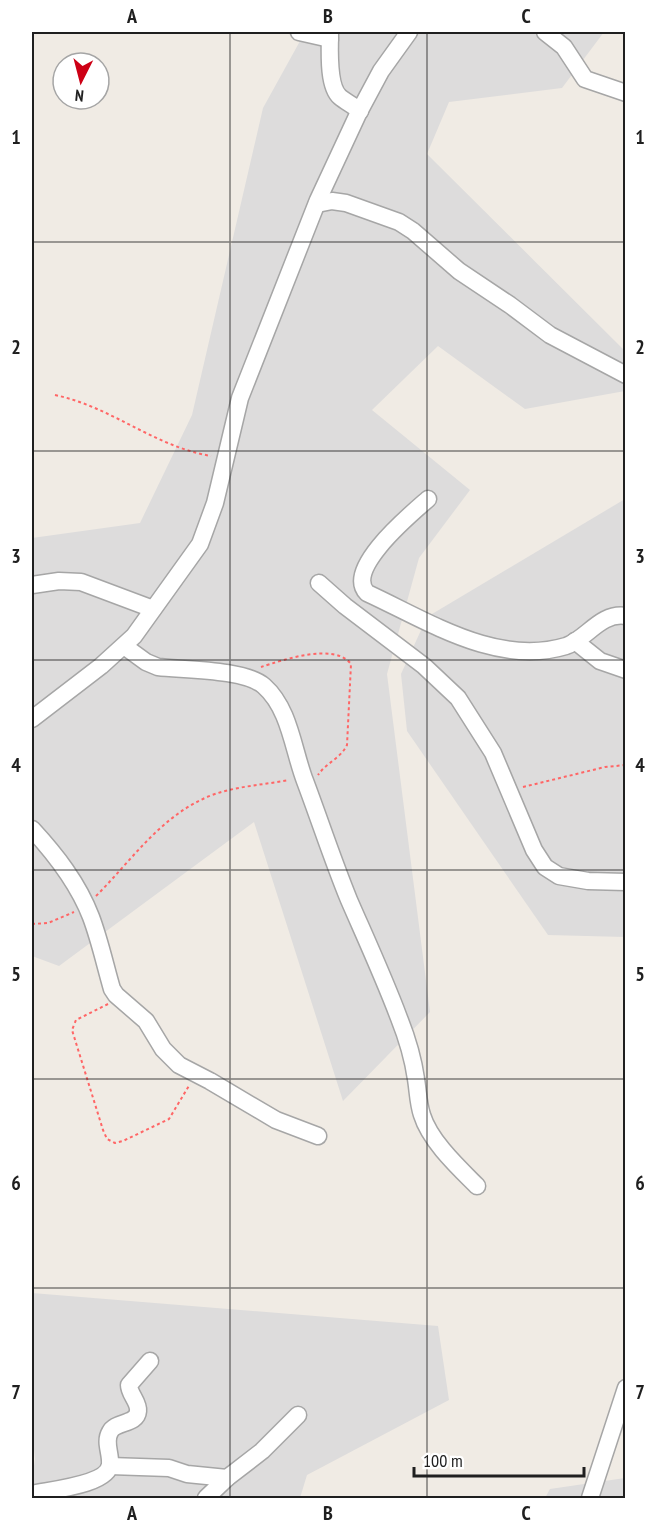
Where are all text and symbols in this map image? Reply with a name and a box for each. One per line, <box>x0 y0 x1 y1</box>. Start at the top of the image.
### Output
text: A <box>126 3 138 29</box>
text: B <box>323 3 333 29</box>
text: C <box>521 3 531 29</box>
north arrow <box>51 51 111 111</box>
text: N <box>74 86 85 106</box>
text: 1 <box>11 124 21 150</box>
text: 1 <box>635 124 645 150</box>
text: 2 <box>11 334 21 360</box>
text: 2 <box>635 334 645 360</box>
text: 3 <box>11 543 21 569</box>
text: 3 <box>635 543 645 569</box>
text: 4 <box>11 752 21 778</box>
text: 4 <box>635 752 645 778</box>
text: 5 <box>11 961 21 987</box>
text: 5 <box>635 961 645 987</box>
text: 6 <box>11 1170 21 1196</box>
text: 6 <box>635 1170 645 1196</box>
text: 7 <box>11 1379 21 1405</box>
text: 7 <box>635 1379 645 1405</box>
scale bar <box>414 1440 584 1478</box>
text: 100 m <box>423 1449 463 1472</box>
text: A <box>126 1500 138 1526</box>
text: B <box>323 1500 333 1526</box>
text: C <box>521 1500 531 1526</box>

